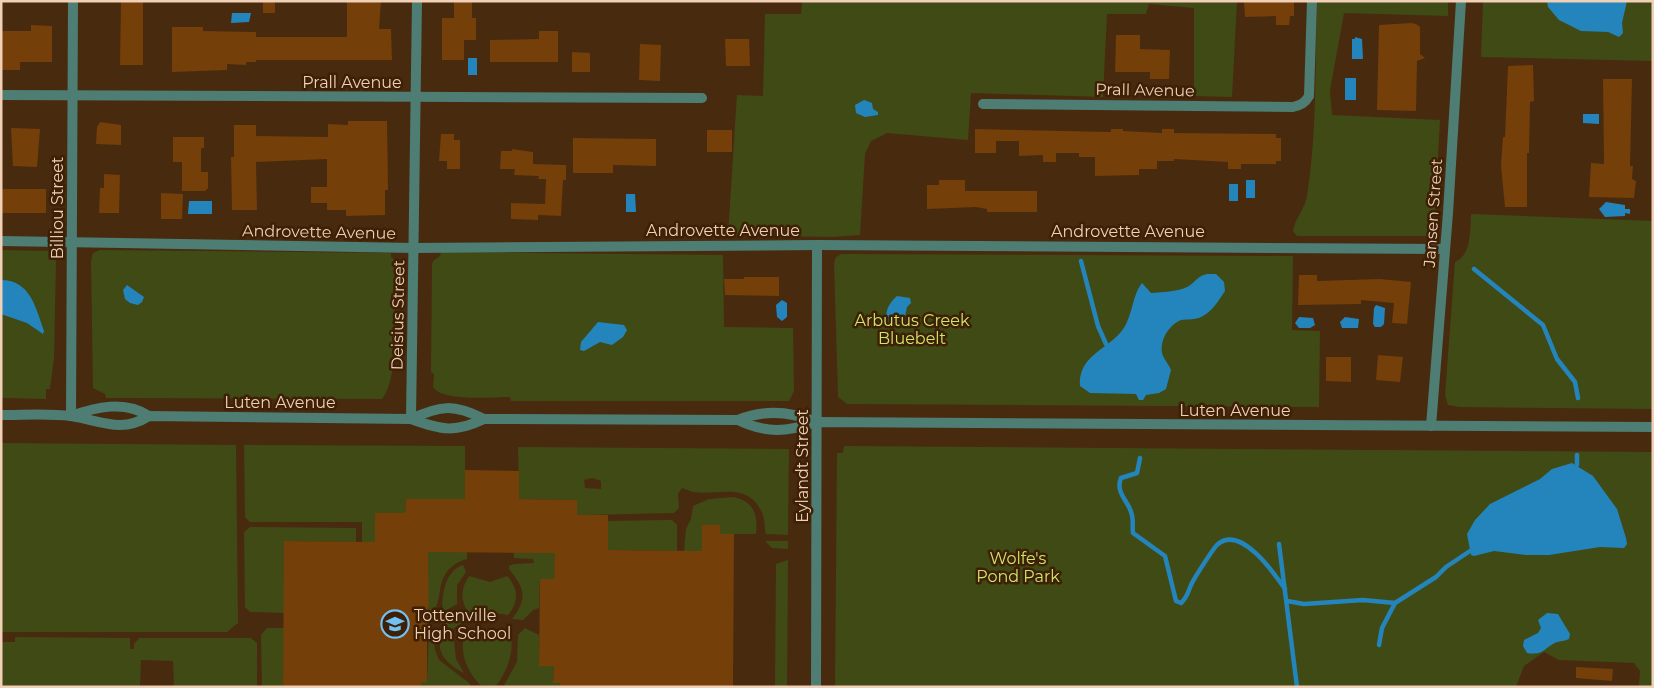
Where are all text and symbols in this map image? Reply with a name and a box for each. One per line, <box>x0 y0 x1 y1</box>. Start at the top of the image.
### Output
street label: Prall Avenue <box>302 73 402 92</box>
street label: Prall Avenue <box>1095 80 1195 100</box>
street label: Billiou Street <box>48 156 67 259</box>
street label: Jansen Street <box>1420 157 1446 269</box>
street label: Androvette Avenue <box>242 221 396 243</box>
street label: Androvette Avenue <box>646 221 800 240</box>
street label: Androvette Avenue <box>1051 222 1205 241</box>
street label: Deisius Street <box>388 259 408 370</box>
park label: Arbutus Creek Bluebelt <box>854 311 970 348</box>
street label: Luten Avenue <box>224 393 336 412</box>
street label: Luten Avenue <box>1179 401 1291 420</box>
street label: Eylandt Street <box>793 409 812 523</box>
park label: Wolfe's Pond Park <box>976 549 1060 586</box>
place label: Tottenville High School <box>414 606 511 643</box>
school or university icon: Tottenville High School <box>380 609 410 639</box>

